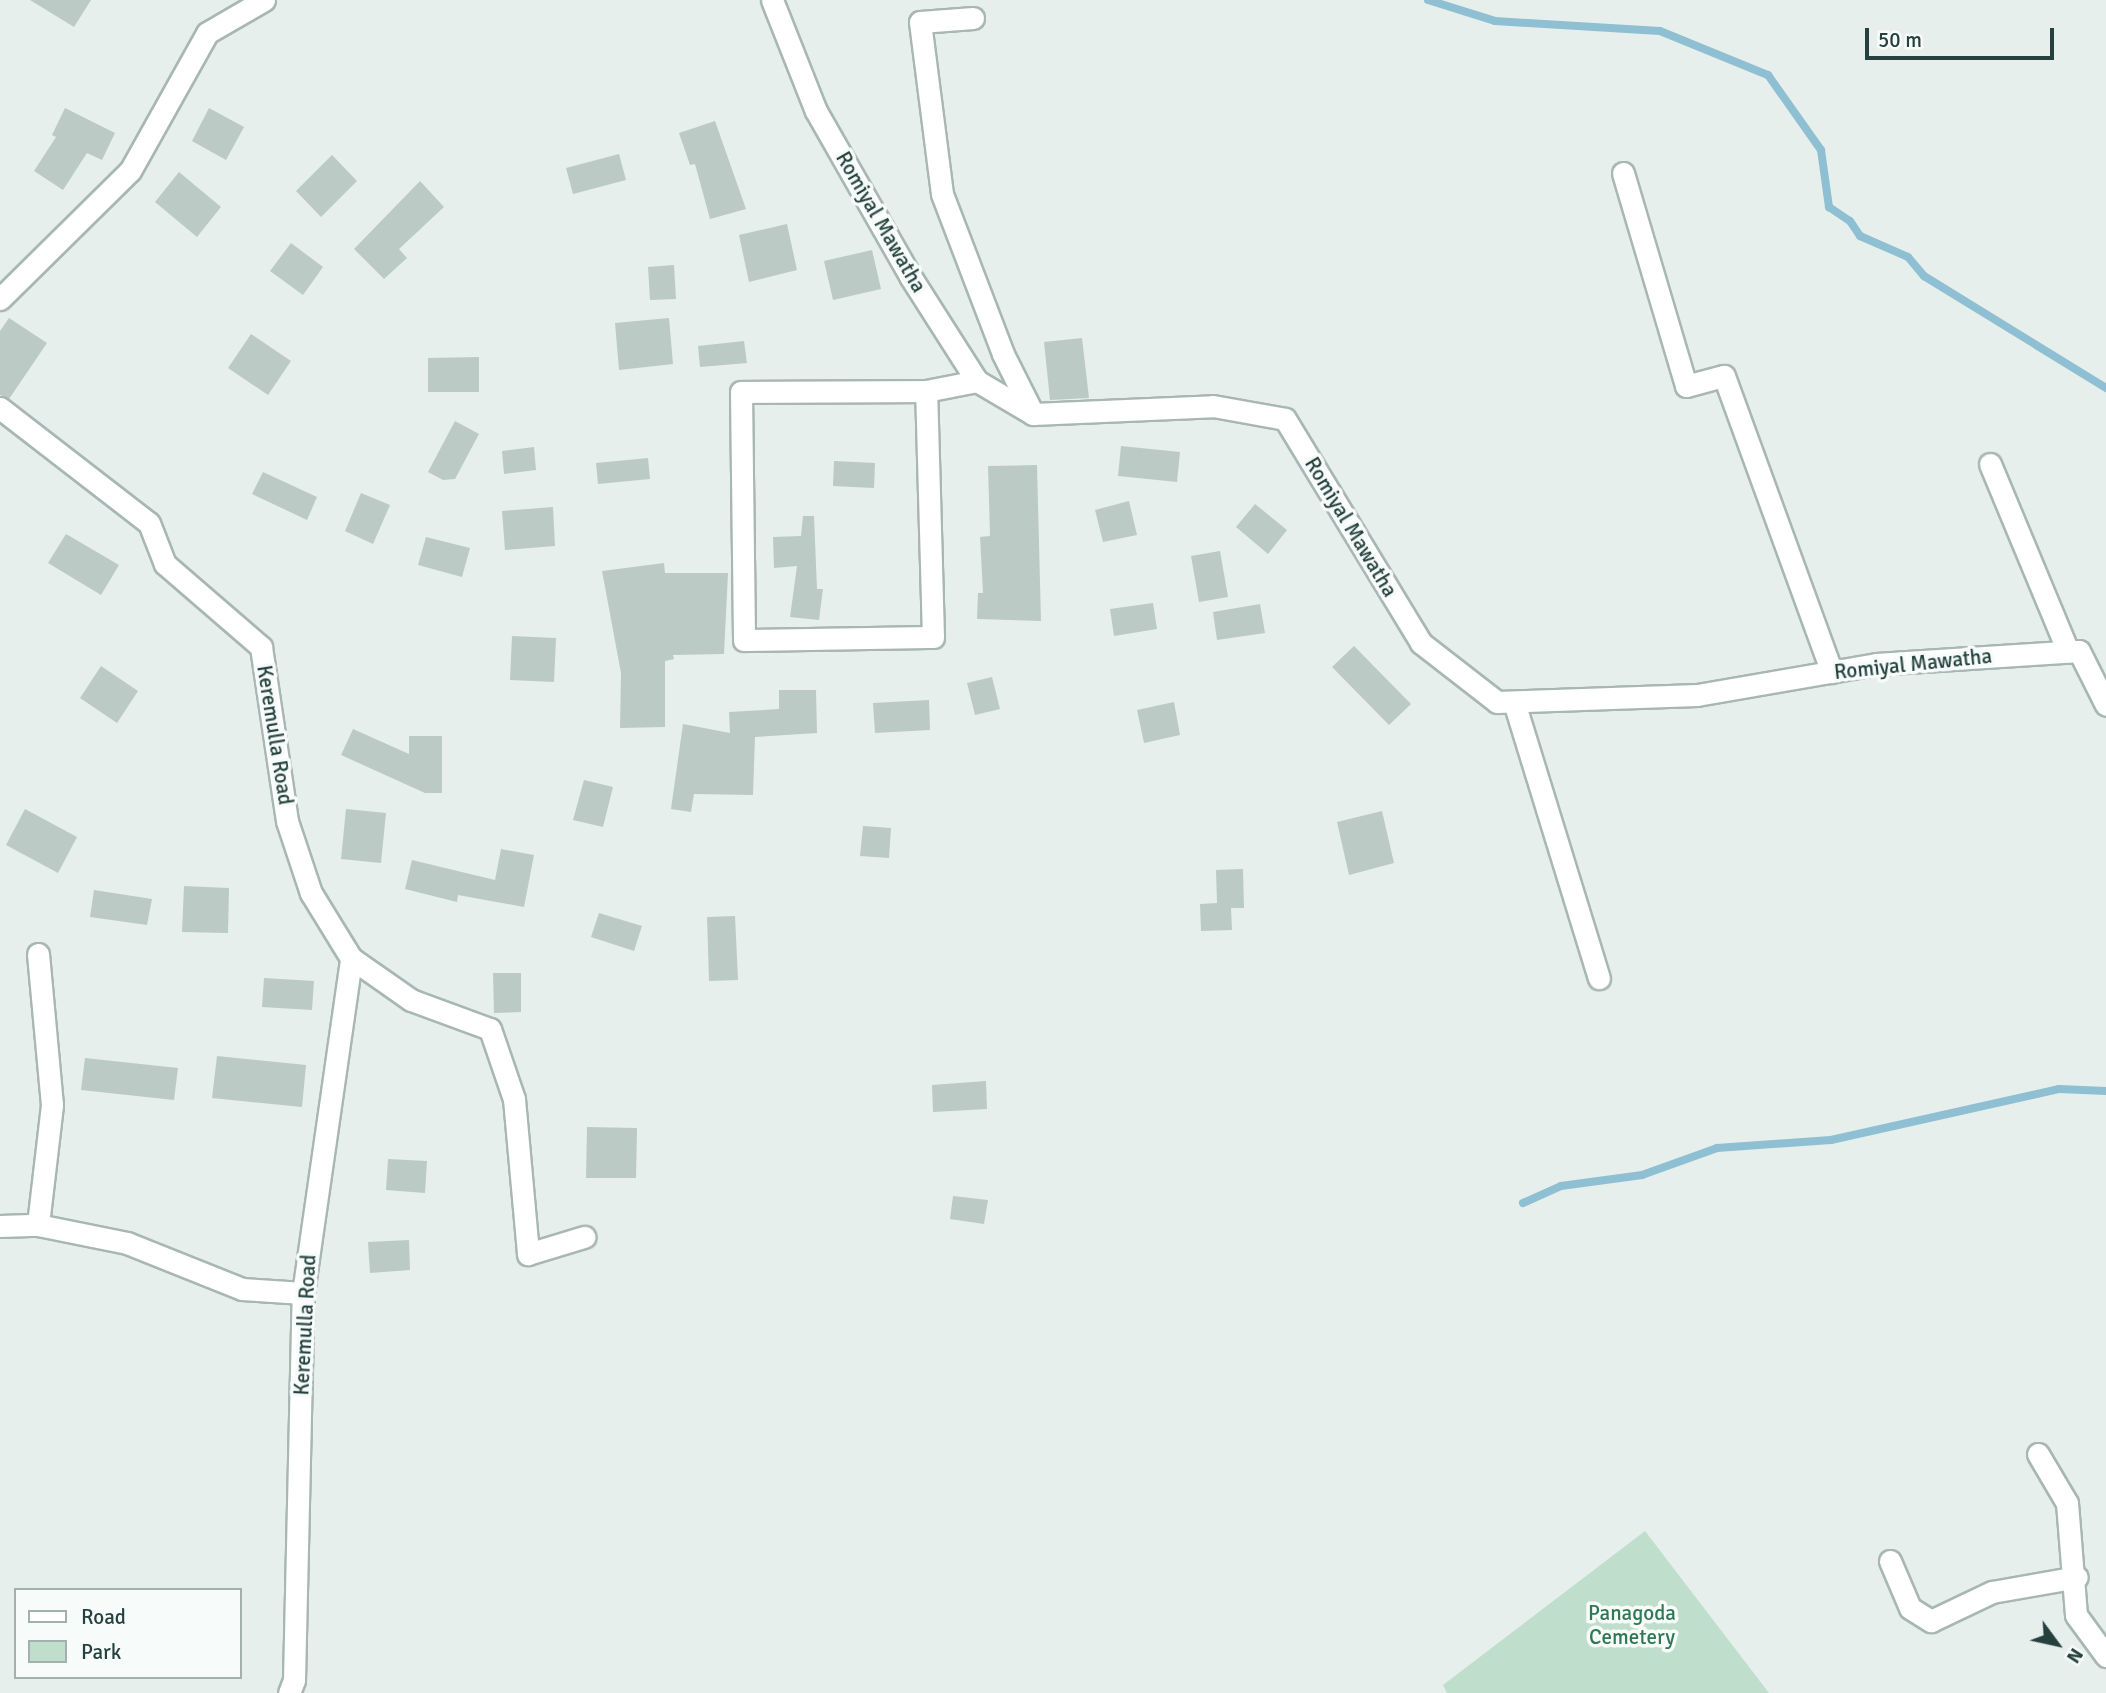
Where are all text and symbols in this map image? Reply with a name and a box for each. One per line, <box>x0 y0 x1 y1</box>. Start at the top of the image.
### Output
scale bar <box>1868 14 2057 58</box>
text: 50 m <box>1878 27 1922 53</box>
street label: Romiyal Mawatha <box>830 147 932 297</box>
street label: Romiyal Mawatha <box>1299 453 1403 601</box>
street label: Romiyal Mawatha <box>1833 643 1993 685</box>
street label: Keremulla Road <box>252 663 298 807</box>
street label: Keremulla Road <box>289 1254 321 1396</box>
legend <box>14 1588 242 1679</box>
park label: Panagoda Cemetery <box>1588 1600 1676 1650</box>
text: Road <box>81 1604 126 1630</box>
north arrow <box>2022 1609 2092 1679</box>
text: Park <box>81 1639 121 1665</box>
text: N <box>2061 1643 2088 1668</box>

